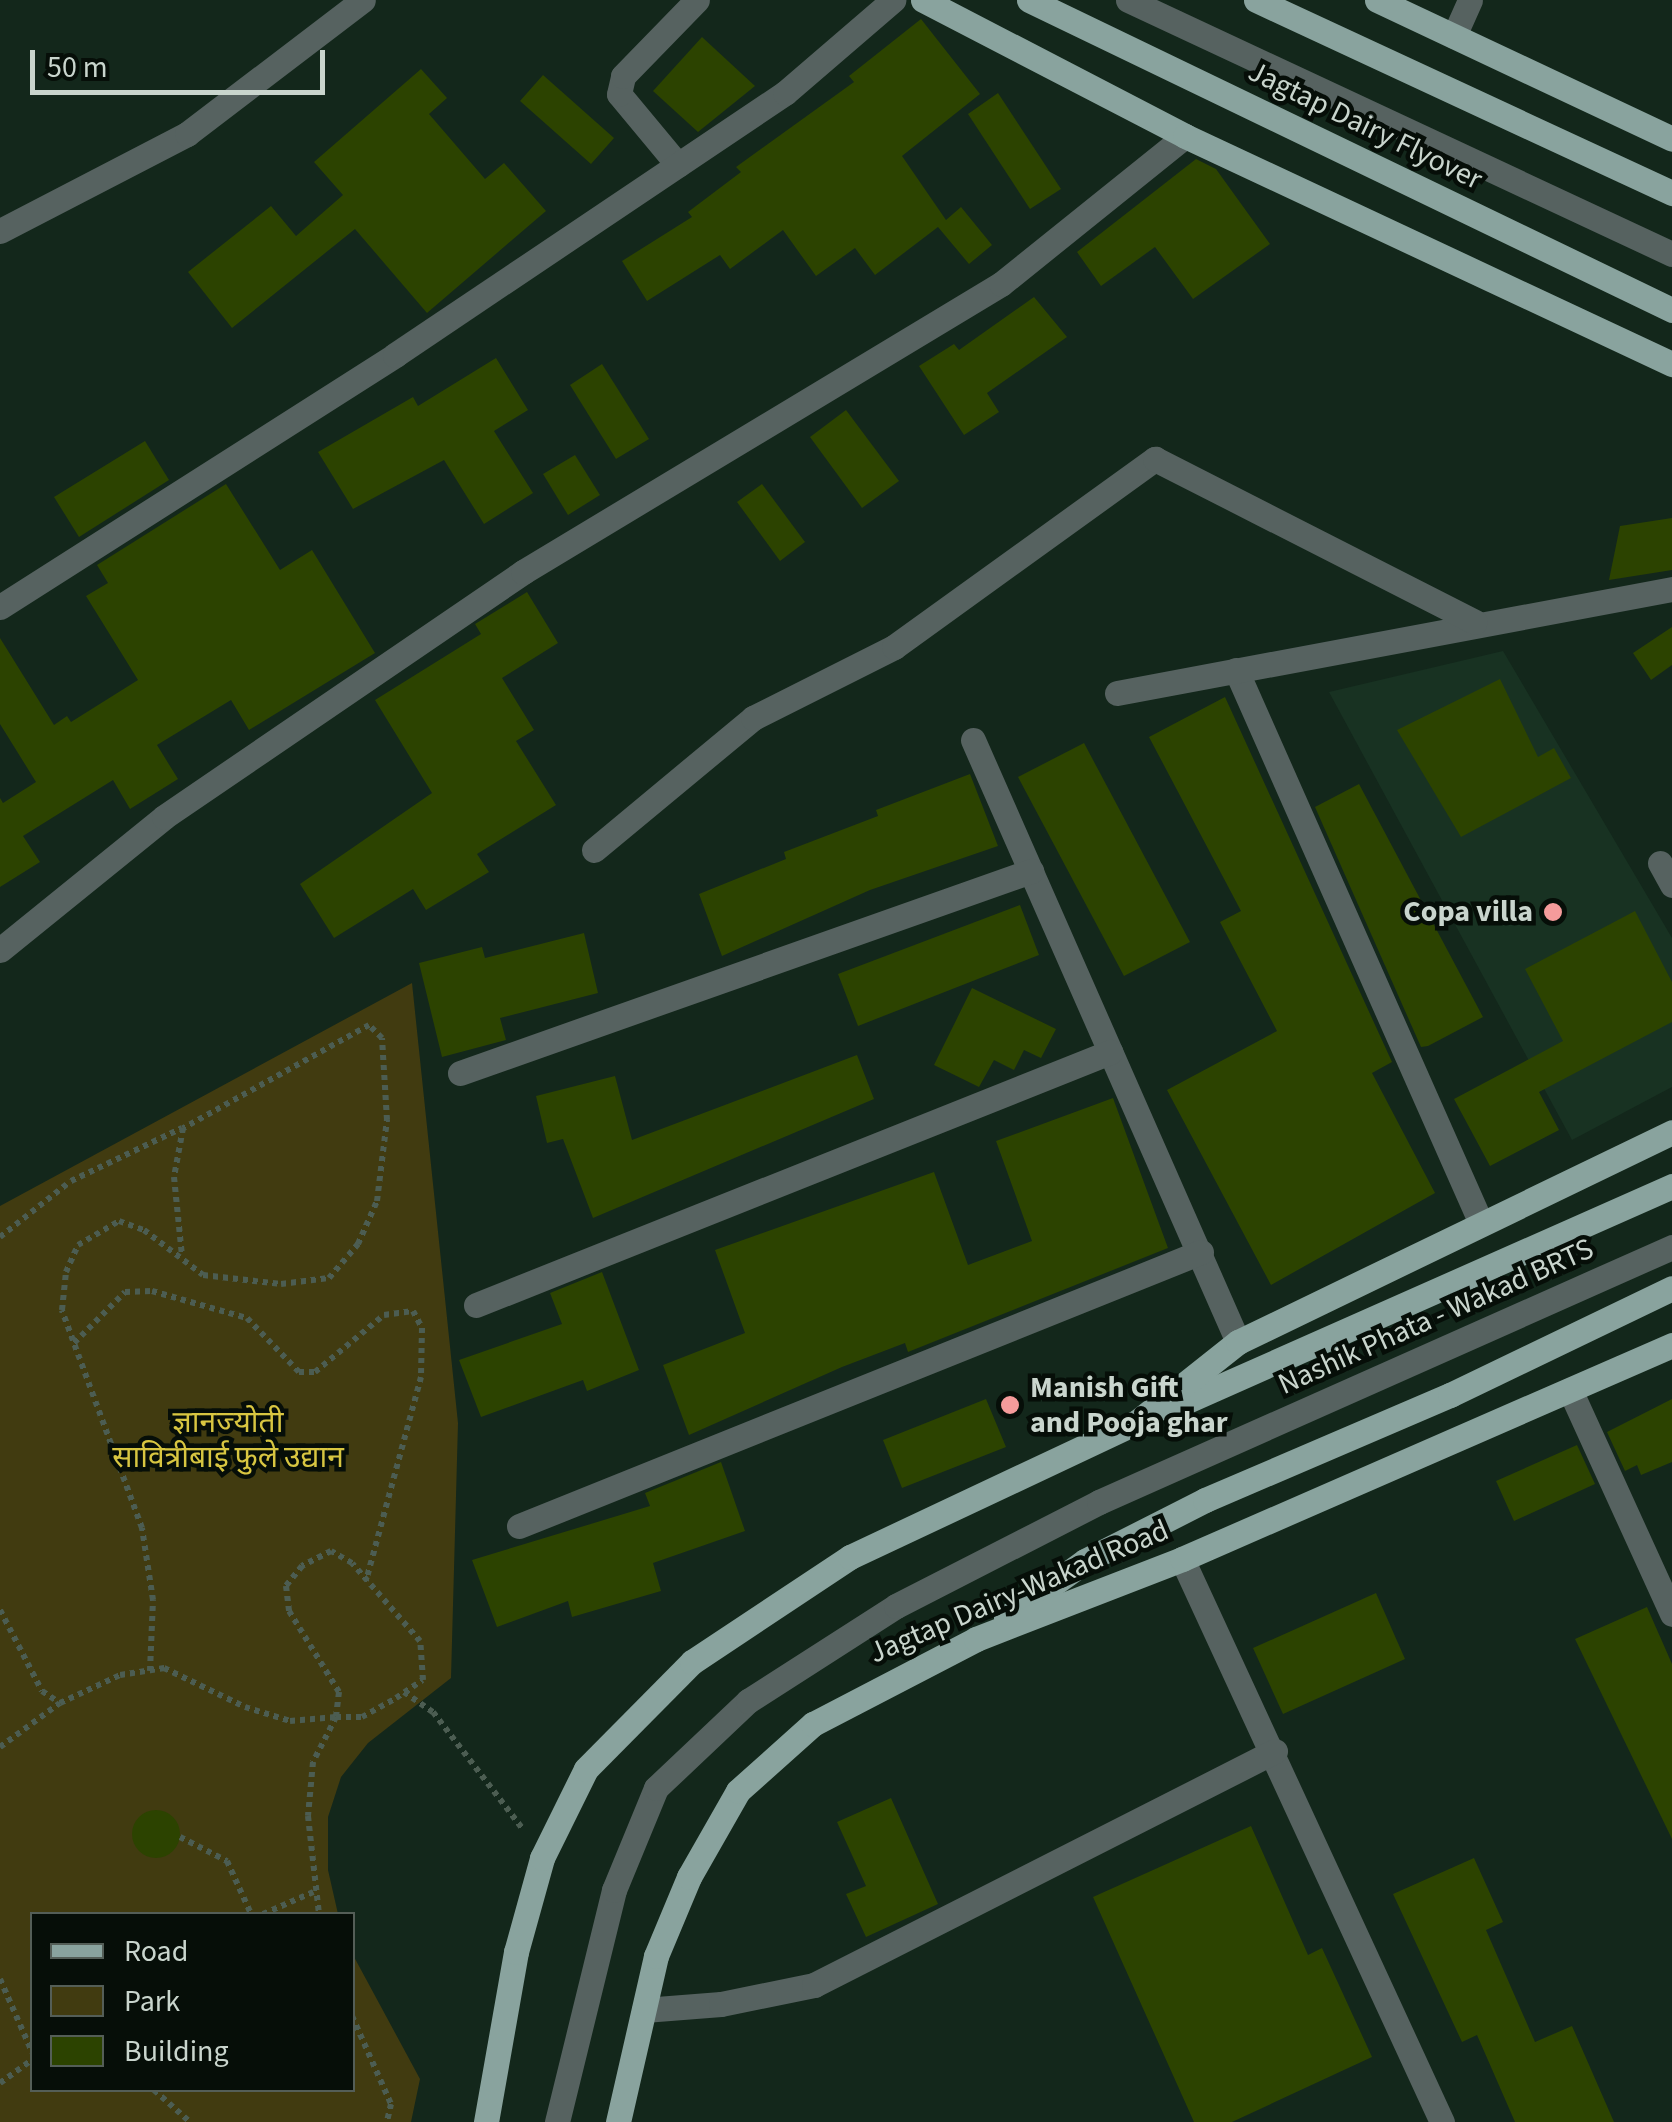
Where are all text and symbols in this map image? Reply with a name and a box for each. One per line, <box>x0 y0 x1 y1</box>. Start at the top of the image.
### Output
scale bar <box>35 30 330 92</box>
text: 50 m <box>47 46 108 89</box>
street label: Jagtap Dairy Flyover <box>1242 54 1488 198</box>
place label: Copa villa <box>1403 894 1533 930</box>
marker: Copa villa <box>1542 901 1564 923</box>
street label: Nashik Phata - Wakad BRTS <box>1273 1231 1599 1403</box>
place label: Manish Gift and Pooja ghar <box>1030 1370 1228 1440</box>
marker: Manish Gift and Pooja ghar <box>999 1394 1021 1416</box>
park label: ज्ञानज्योती सावित्रीबाई फुले उद्यान <box>112 1405 344 1476</box>
street label: Jagtap Dairy-Wakad Road <box>864 1513 1174 1671</box>
legend <box>30 1912 355 2092</box>
text: Road <box>124 1930 188 1973</box>
text: Park <box>124 1980 180 2023</box>
text: Building <box>124 2030 229 2073</box>

